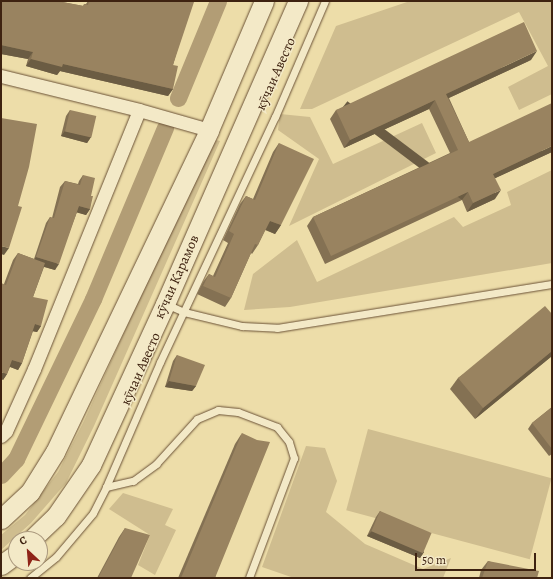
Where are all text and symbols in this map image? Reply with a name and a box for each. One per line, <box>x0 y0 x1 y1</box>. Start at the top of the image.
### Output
street label: кӯчаи Авесто <box>252 35 300 113</box>
street label: кӯчаи Карамов <box>151 233 203 321</box>
street label: кӯчаи Авесто <box>117 330 165 408</box>
north arrow <box>8 531 48 571</box>
text: С <box>17 532 29 549</box>
scale bar <box>417 545 538 571</box>
text: 50 m <box>422 552 446 568</box>

